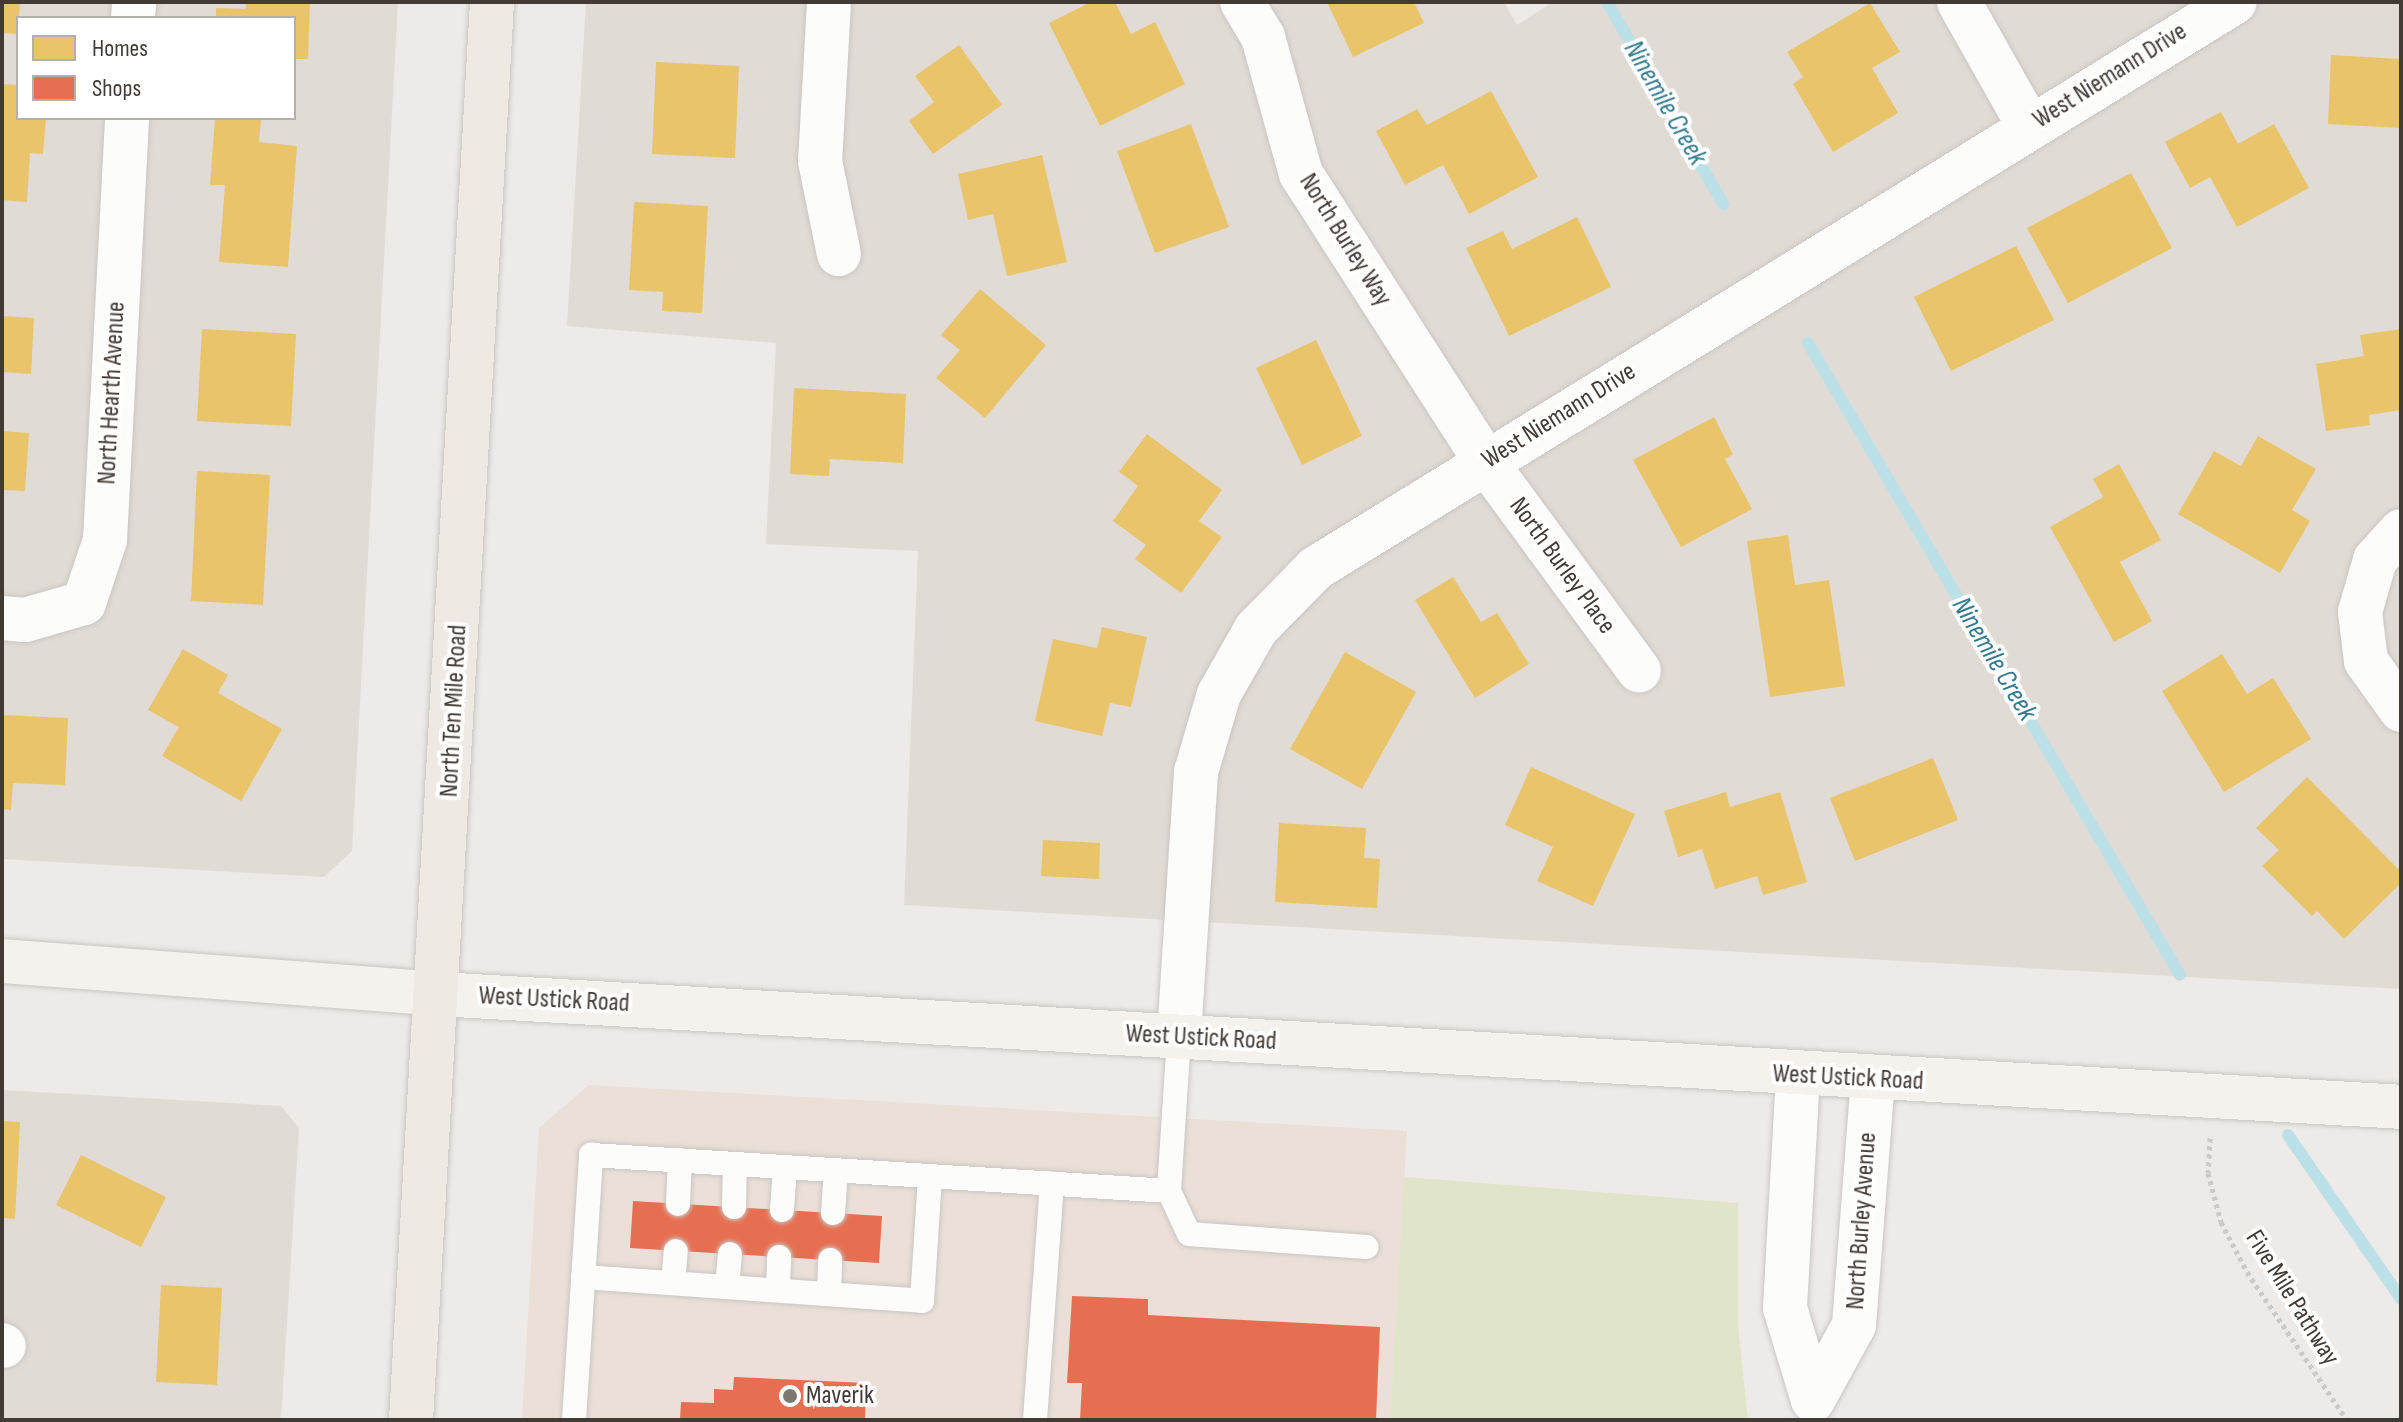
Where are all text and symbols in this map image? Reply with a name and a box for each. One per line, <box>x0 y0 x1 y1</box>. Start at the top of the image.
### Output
legend <box>16 16 296 120</box>
street label: West Niemann Drive <box>2027 16 2193 136</box>
text: Homes <box>92 34 148 63</box>
water label: Ninemile Creek <box>1616 35 1714 171</box>
text: Shops <box>92 74 141 103</box>
street label: North Burley Way <box>1292 168 1398 312</box>
street label: North Hearth Avenue <box>92 301 132 485</box>
street label: West Niemann Drive <box>1476 356 1642 476</box>
street label: North Burley Place <box>1502 492 1622 640</box>
water label: Ninemile Creek <box>1944 591 2044 727</box>
street label: North Ten Mile Road <box>434 624 474 798</box>
street label: West Ustick Road <box>478 980 630 1020</box>
street label: West Ustick Road <box>1125 1018 1277 1058</box>
street label: West Ustick Road <box>1772 1058 1924 1098</box>
street label: North Burley Avenue <box>1840 1131 1884 1311</box>
street label: Five Mile Pathway <box>2238 1225 2346 1371</box>
place label: Maverik <box>806 1380 874 1412</box>
marker: Maverik <box>781 1387 799 1405</box>

